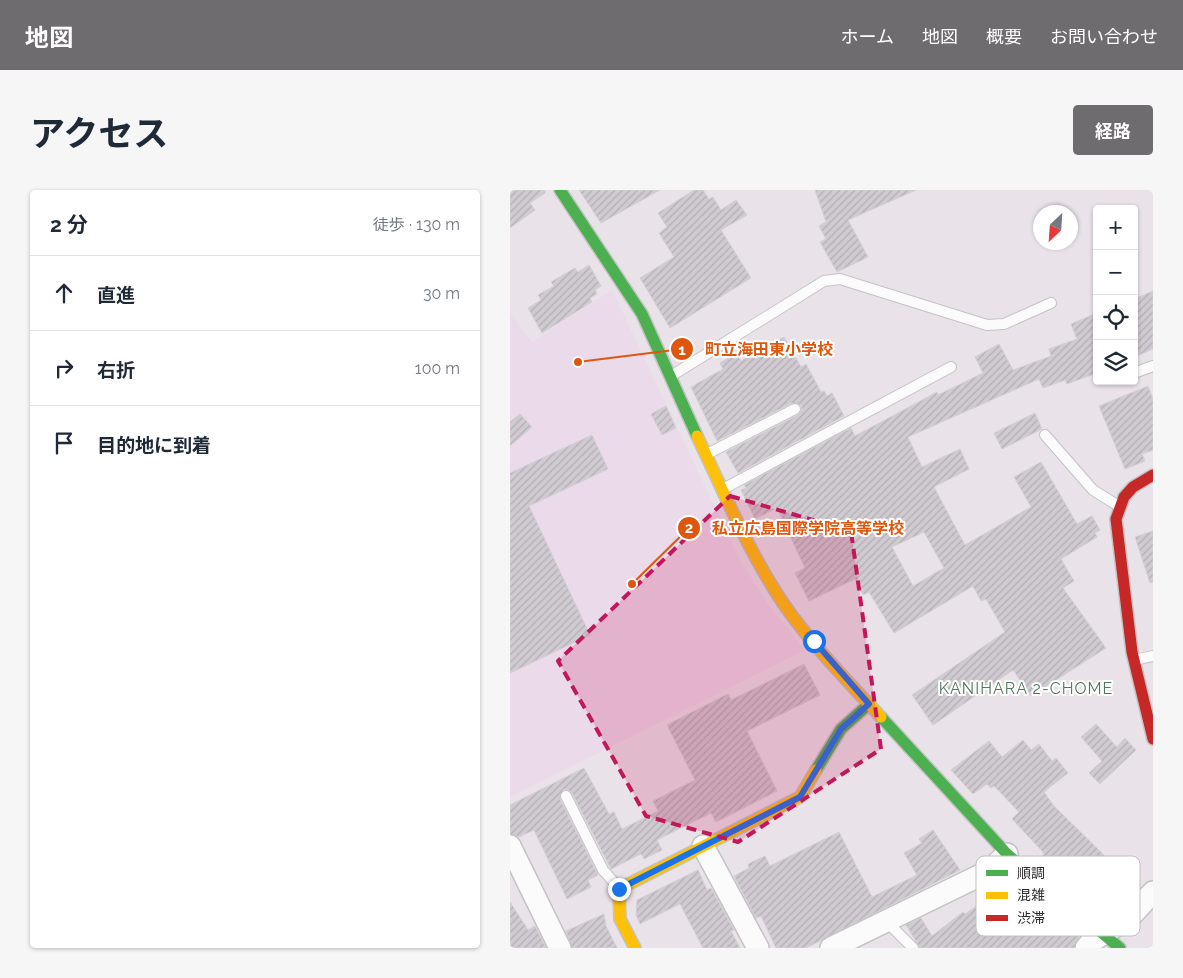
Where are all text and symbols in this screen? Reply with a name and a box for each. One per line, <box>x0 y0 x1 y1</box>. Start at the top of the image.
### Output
text: 地図 <box>25 23 73 52</box>
text: ホーム <box>841 26 894 47</box>
text: 地図 <box>922 26 958 47</box>
text: 概要 <box>986 26 1022 47</box>
text: お問い合わせ <box>1050 26 1158 47</box>
button: 経路 <box>1073 105 1153 155</box>
text: アクセス <box>30 113 168 154</box>
north arrow <box>1033 205 1078 250</box>
map controls <box>1093 205 1138 385</box>
button: + <box>1093 205 1138 250</box>
text: 2 分 <box>50 212 88 237</box>
text: 徒歩 · 130 m <box>373 215 460 234</box>
button: − <box>1093 250 1138 295</box>
icon: ahead <box>50 279 78 307</box>
text: 直進 <box>97 284 135 306</box>
text: 30 m <box>423 284 460 303</box>
button: locate <box>1093 295 1138 340</box>
callout: 町立海田東小学校 <box>670 334 843 365</box>
text: 町立海田東小学校 <box>705 340 833 359</box>
button: layers <box>1093 340 1138 385</box>
text: 1 <box>678 341 686 359</box>
icon: right <box>50 354 78 382</box>
text: 右折 <box>97 359 135 381</box>
text: 100 m <box>415 359 460 378</box>
icon: arrive <box>50 429 78 457</box>
text: 目的地に到着 <box>97 434 211 456</box>
callout: 私立広島国際学院高等学校 <box>677 513 914 544</box>
text: 2 <box>685 519 693 537</box>
text: 私立広島国際学院高等学校 <box>712 519 904 538</box>
route start <box>803 630 826 653</box>
district label: KANIHARA 2-CHOME <box>939 679 1113 698</box>
legend <box>976 856 1140 936</box>
text: 順調 <box>1017 865 1045 881</box>
route end <box>608 878 631 901</box>
text: 混雑 <box>1017 887 1045 903</box>
text: 渋滞 <box>1017 910 1045 926</box>

